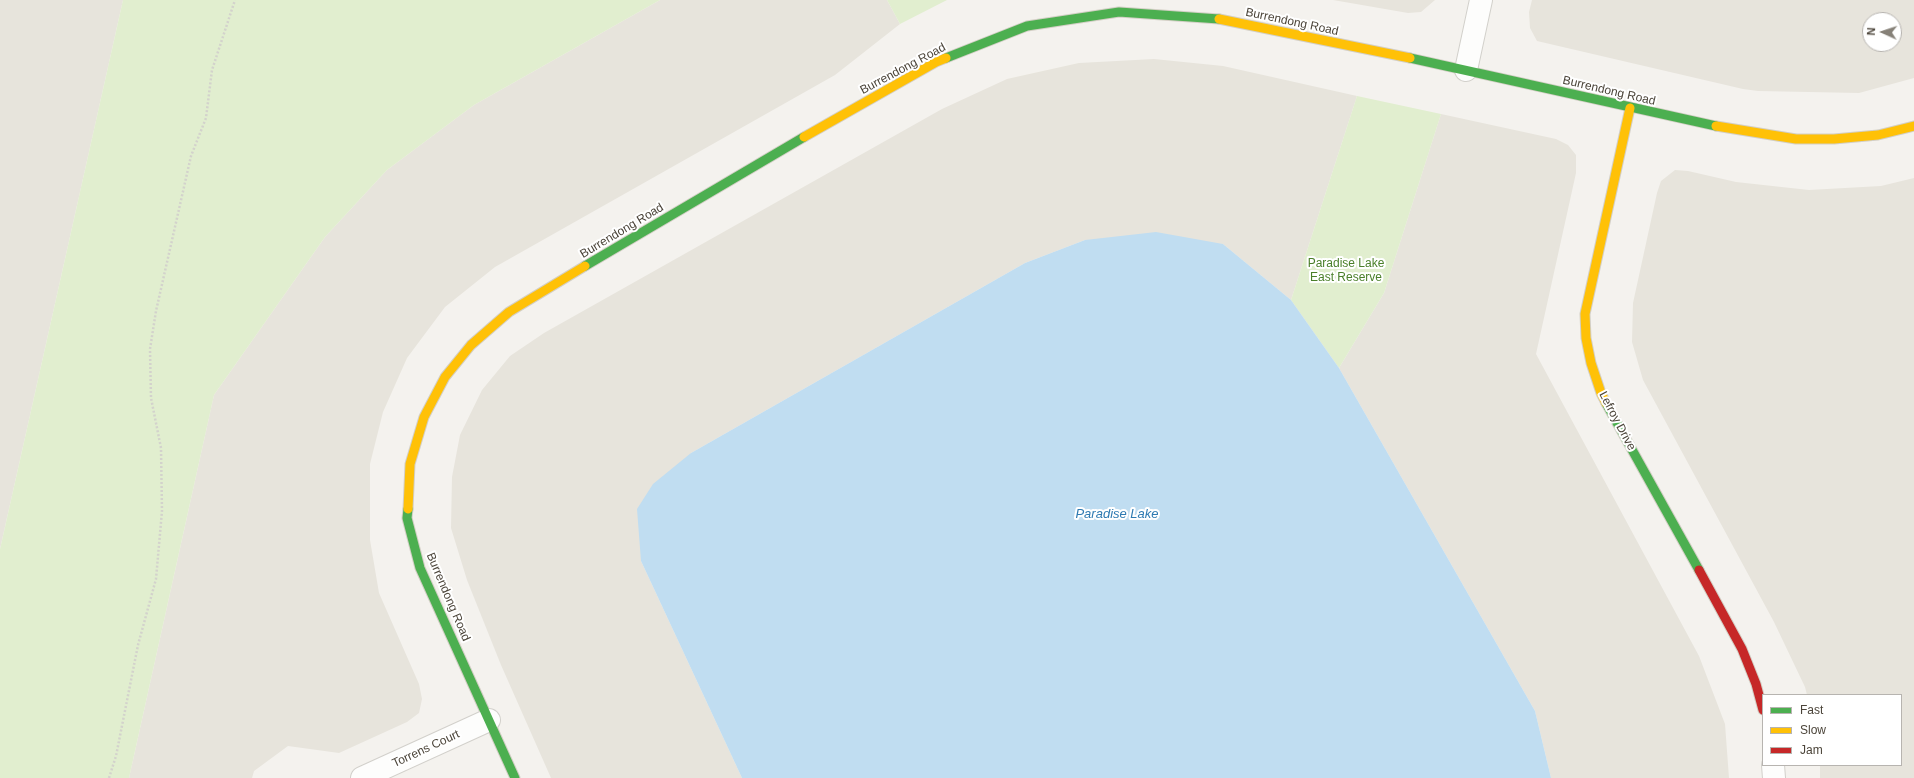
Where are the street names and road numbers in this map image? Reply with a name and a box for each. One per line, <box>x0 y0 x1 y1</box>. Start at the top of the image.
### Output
street label: Burrendong Road <box>1244 5 1340 39</box>
street label: Burrendong Road <box>858 40 948 98</box>
street label: Burrendong Road <box>1561 73 1657 109</box>
street label: Burrendong Road <box>578 200 666 262</box>
street label: Lefroy Drive <box>1595 389 1639 453</box>
street label: Burrendong Road <box>423 551 473 643</box>
street label: Torrens Court <box>390 727 462 771</box>

